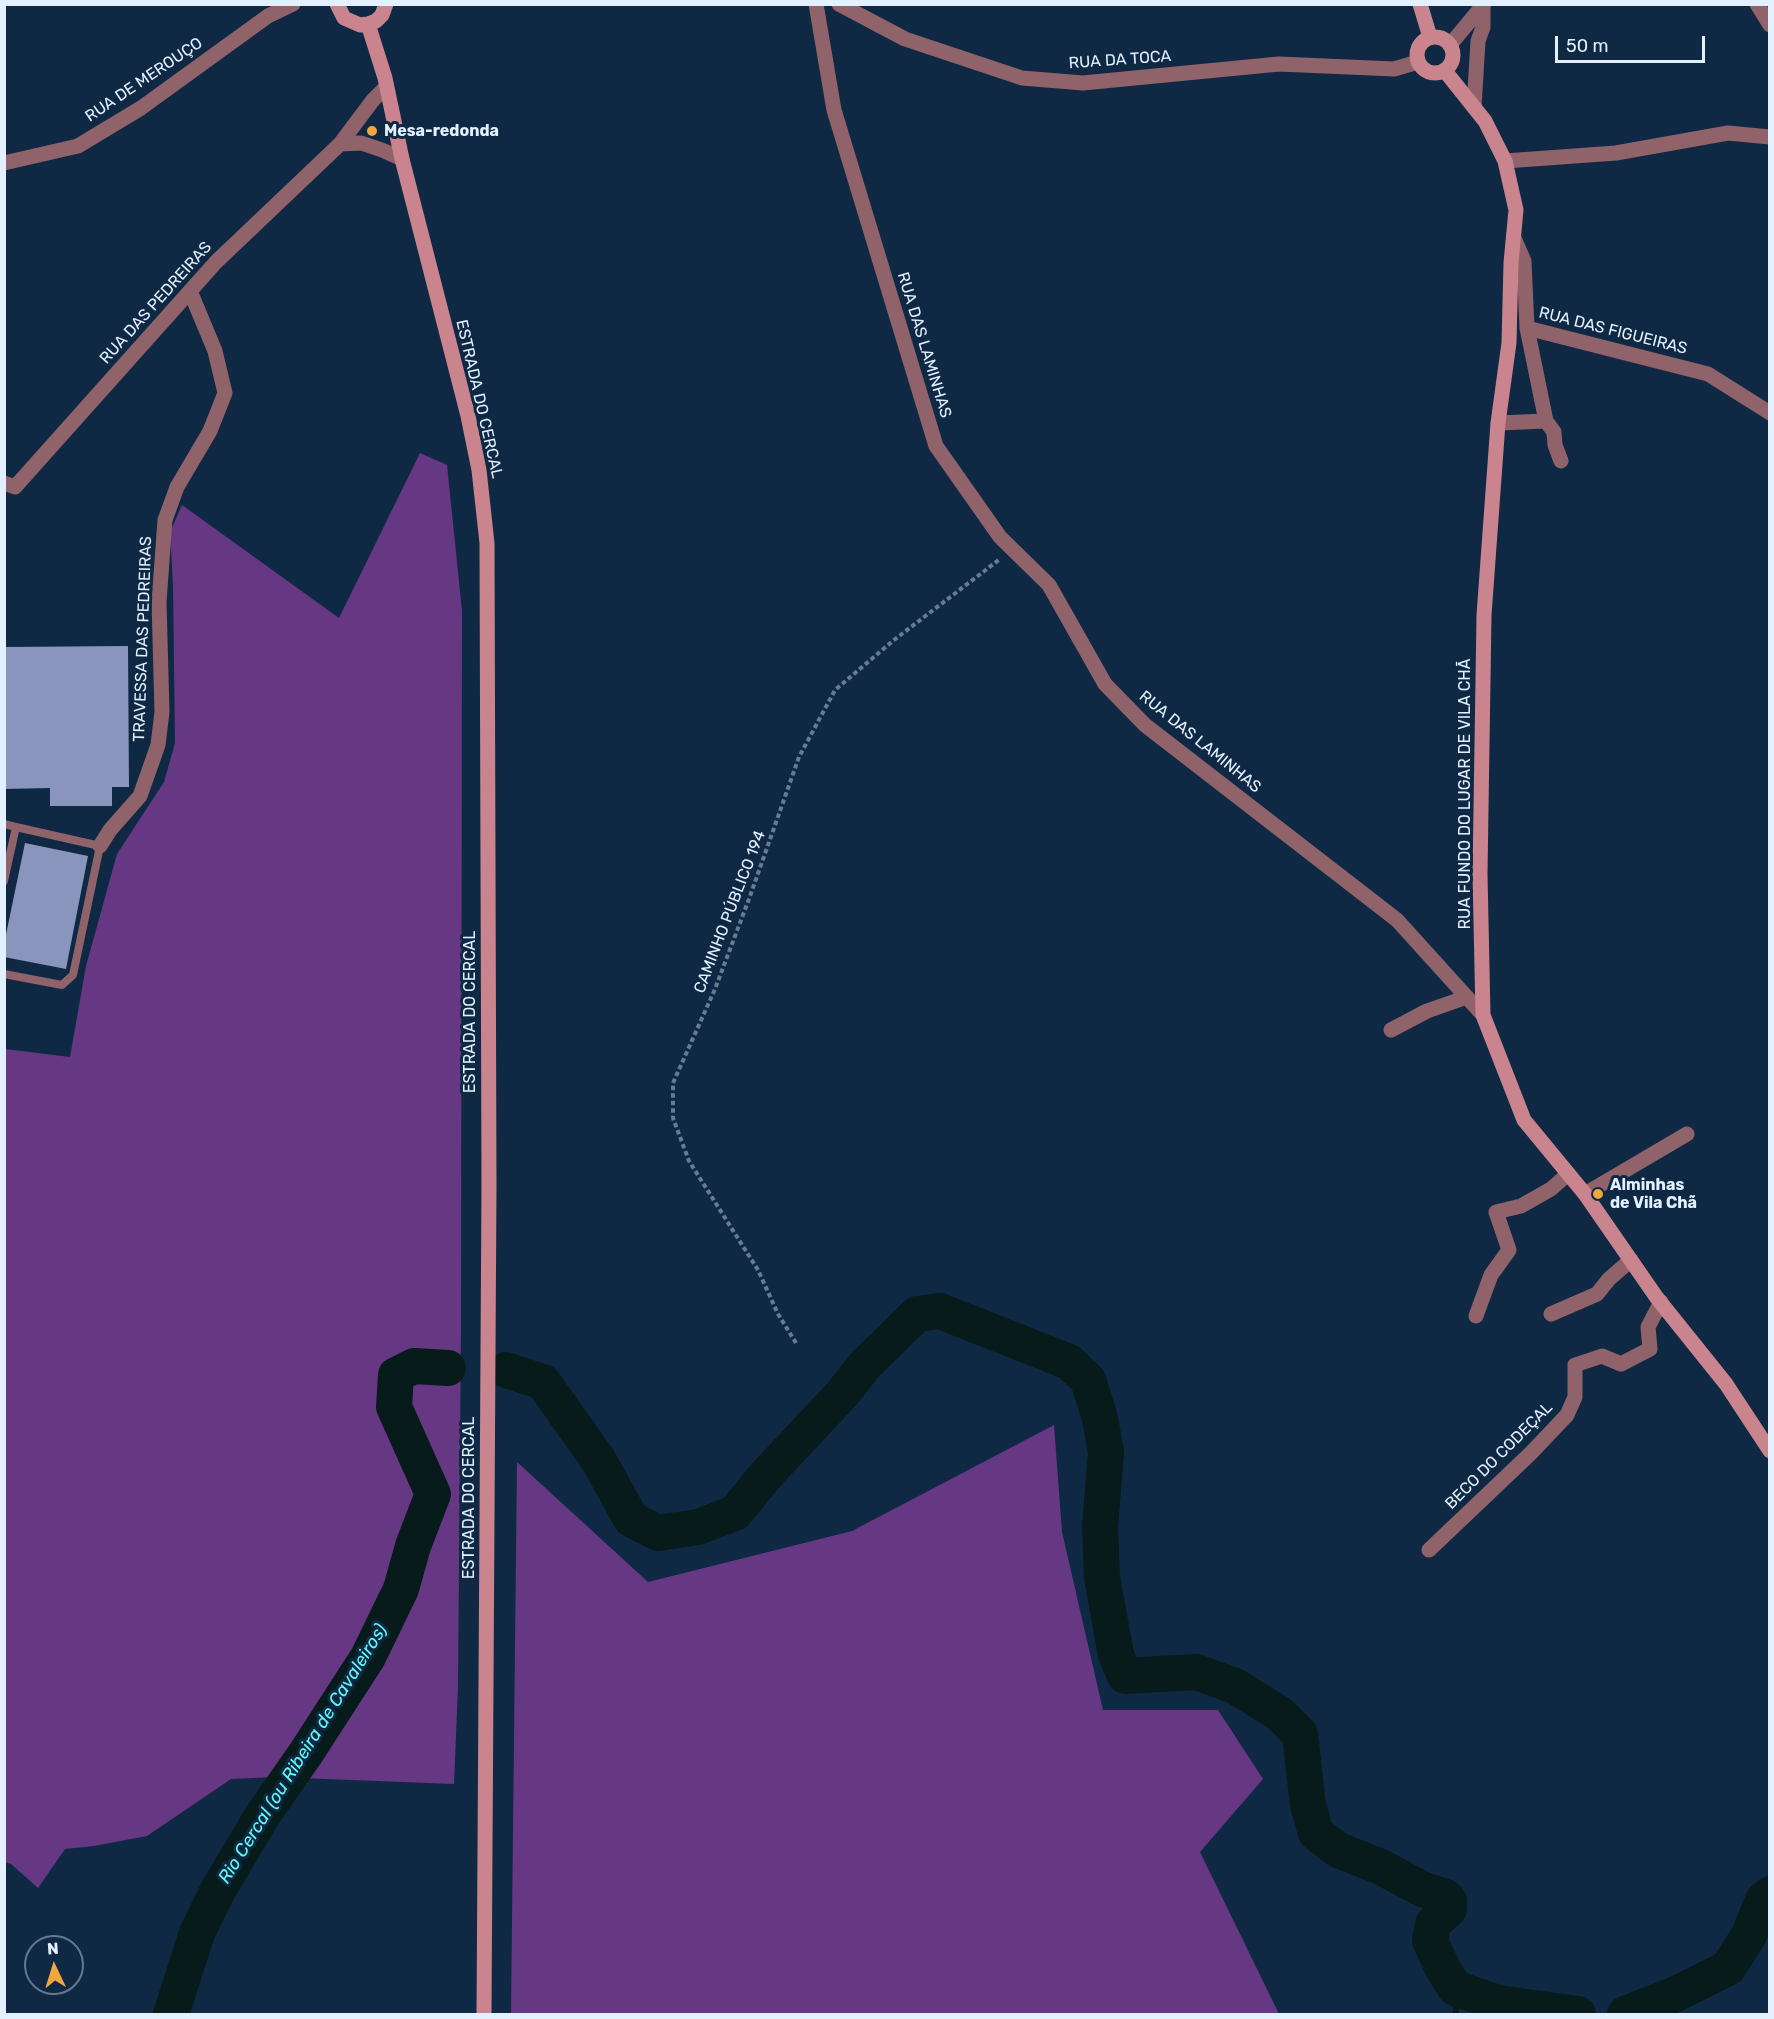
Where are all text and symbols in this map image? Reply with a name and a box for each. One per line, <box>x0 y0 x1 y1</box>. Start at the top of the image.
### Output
scale bar <box>1558 24 1708 62</box>
street label: RUA DE MEROUÇO <box>82 34 206 126</box>
text: 50 m <box>1566 35 1609 57</box>
street label: RUA DA TOCA <box>1068 47 1172 73</box>
place label: Mesa-redonda <box>384 121 499 141</box>
marker: Mesa-redonda <box>365 124 379 138</box>
street label: RUA DAS PEDREIRAS <box>96 238 216 368</box>
street label: RUA DAS LAMINHAS <box>893 270 955 420</box>
street label: RUA DAS FIGUEIRAS <box>1537 303 1689 359</box>
street label: ESTRADA DO CERCAL <box>451 318 507 480</box>
street label: TRAVESSA DAS PEDREIRAS <box>130 536 156 742</box>
street label: RUA FUNDO DO LUGAR DE VILA CHÃ <box>1455 658 1475 930</box>
street label: RUA DAS LAMINHAS <box>1135 687 1265 797</box>
street label: CAMINHO PÚBLICO 194 <box>690 828 770 996</box>
street label: ESTRADA DO CERCAL <box>460 931 480 1093</box>
place label: Alminhas de Vila Chã <box>1610 1175 1697 1213</box>
marker: Alminhas de Vila Chã <box>1591 1187 1605 1201</box>
street label: BECO DO CODEÇAL <box>1441 1398 1557 1514</box>
street label: ESTRADA DO CERCAL <box>459 1417 479 1579</box>
water label: Rio Cercal (ou Ribeira de Cavaleiros) <box>214 1620 392 1888</box>
north arrow <box>24 1935 84 1995</box>
text: N <box>46 1939 59 1958</box>

